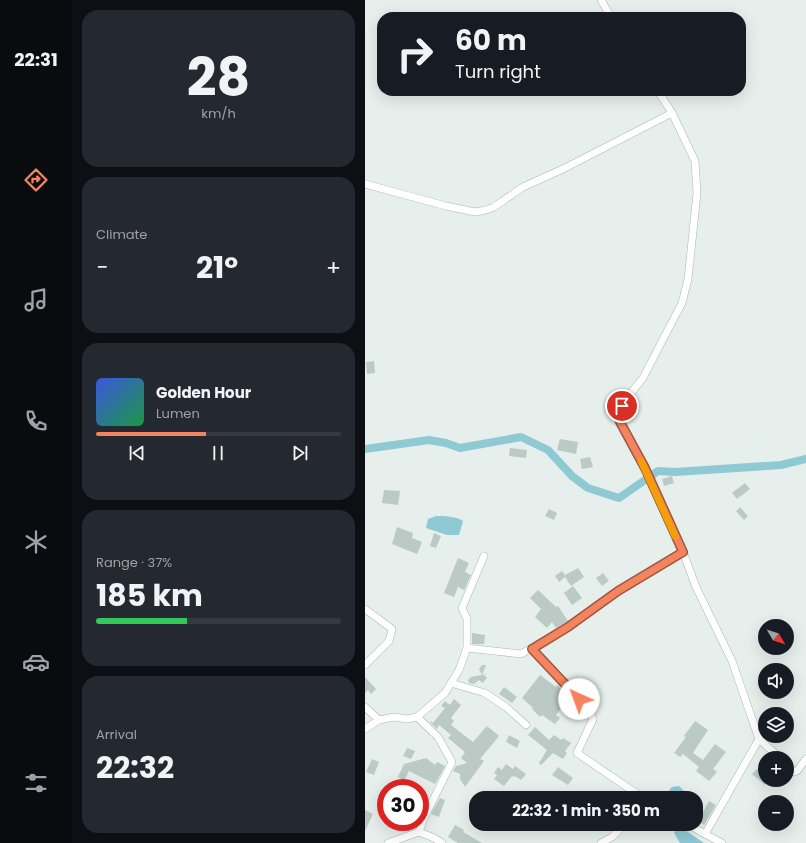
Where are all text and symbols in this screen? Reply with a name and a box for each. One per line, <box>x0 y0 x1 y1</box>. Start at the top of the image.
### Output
text: 60 m <box>455 21 527 60</box>
icon: right <box>389 28 441 80</box>
text: 28 <box>187 41 250 114</box>
text: 22:31 <box>14 47 58 72</box>
text: Turn right <box>455 59 541 84</box>
text: km/h <box>201 104 236 123</box>
icon: directions <box>22 166 50 194</box>
text: Climate <box>96 225 147 244</box>
text: 21° <box>196 246 238 289</box>
text: − <box>96 252 108 283</box>
text: + <box>326 252 341 283</box>
icon: music <box>22 286 50 314</box>
text: Golden Hour <box>156 382 251 403</box>
pin <box>605 389 639 423</box>
icon: arrive <box>611 395 633 417</box>
text: Lumen <box>156 404 200 423</box>
icon: phone <box>22 407 50 435</box>
icon: previous <box>126 442 148 464</box>
icon: pause <box>207 442 229 464</box>
icon: next <box>289 442 311 464</box>
icon: climate <box>22 528 50 556</box>
text: Range · 37% <box>96 553 172 572</box>
text: 185 km <box>96 574 203 617</box>
north arrow <box>758 619 794 655</box>
map controls <box>758 619 794 831</box>
icon: car <box>22 648 50 676</box>
button: sound <box>758 663 794 699</box>
position arrow <box>558 678 600 720</box>
button: layers <box>758 707 794 743</box>
text: Arrival <box>96 725 137 744</box>
text: 22:32 <box>96 746 174 789</box>
button: + <box>758 751 794 787</box>
icon: filters <box>22 769 50 797</box>
speed limit sign: 30 <box>377 779 429 831</box>
button: − <box>758 795 794 831</box>
text: 22:32 · 1 min · 350 m <box>512 800 660 821</box>

